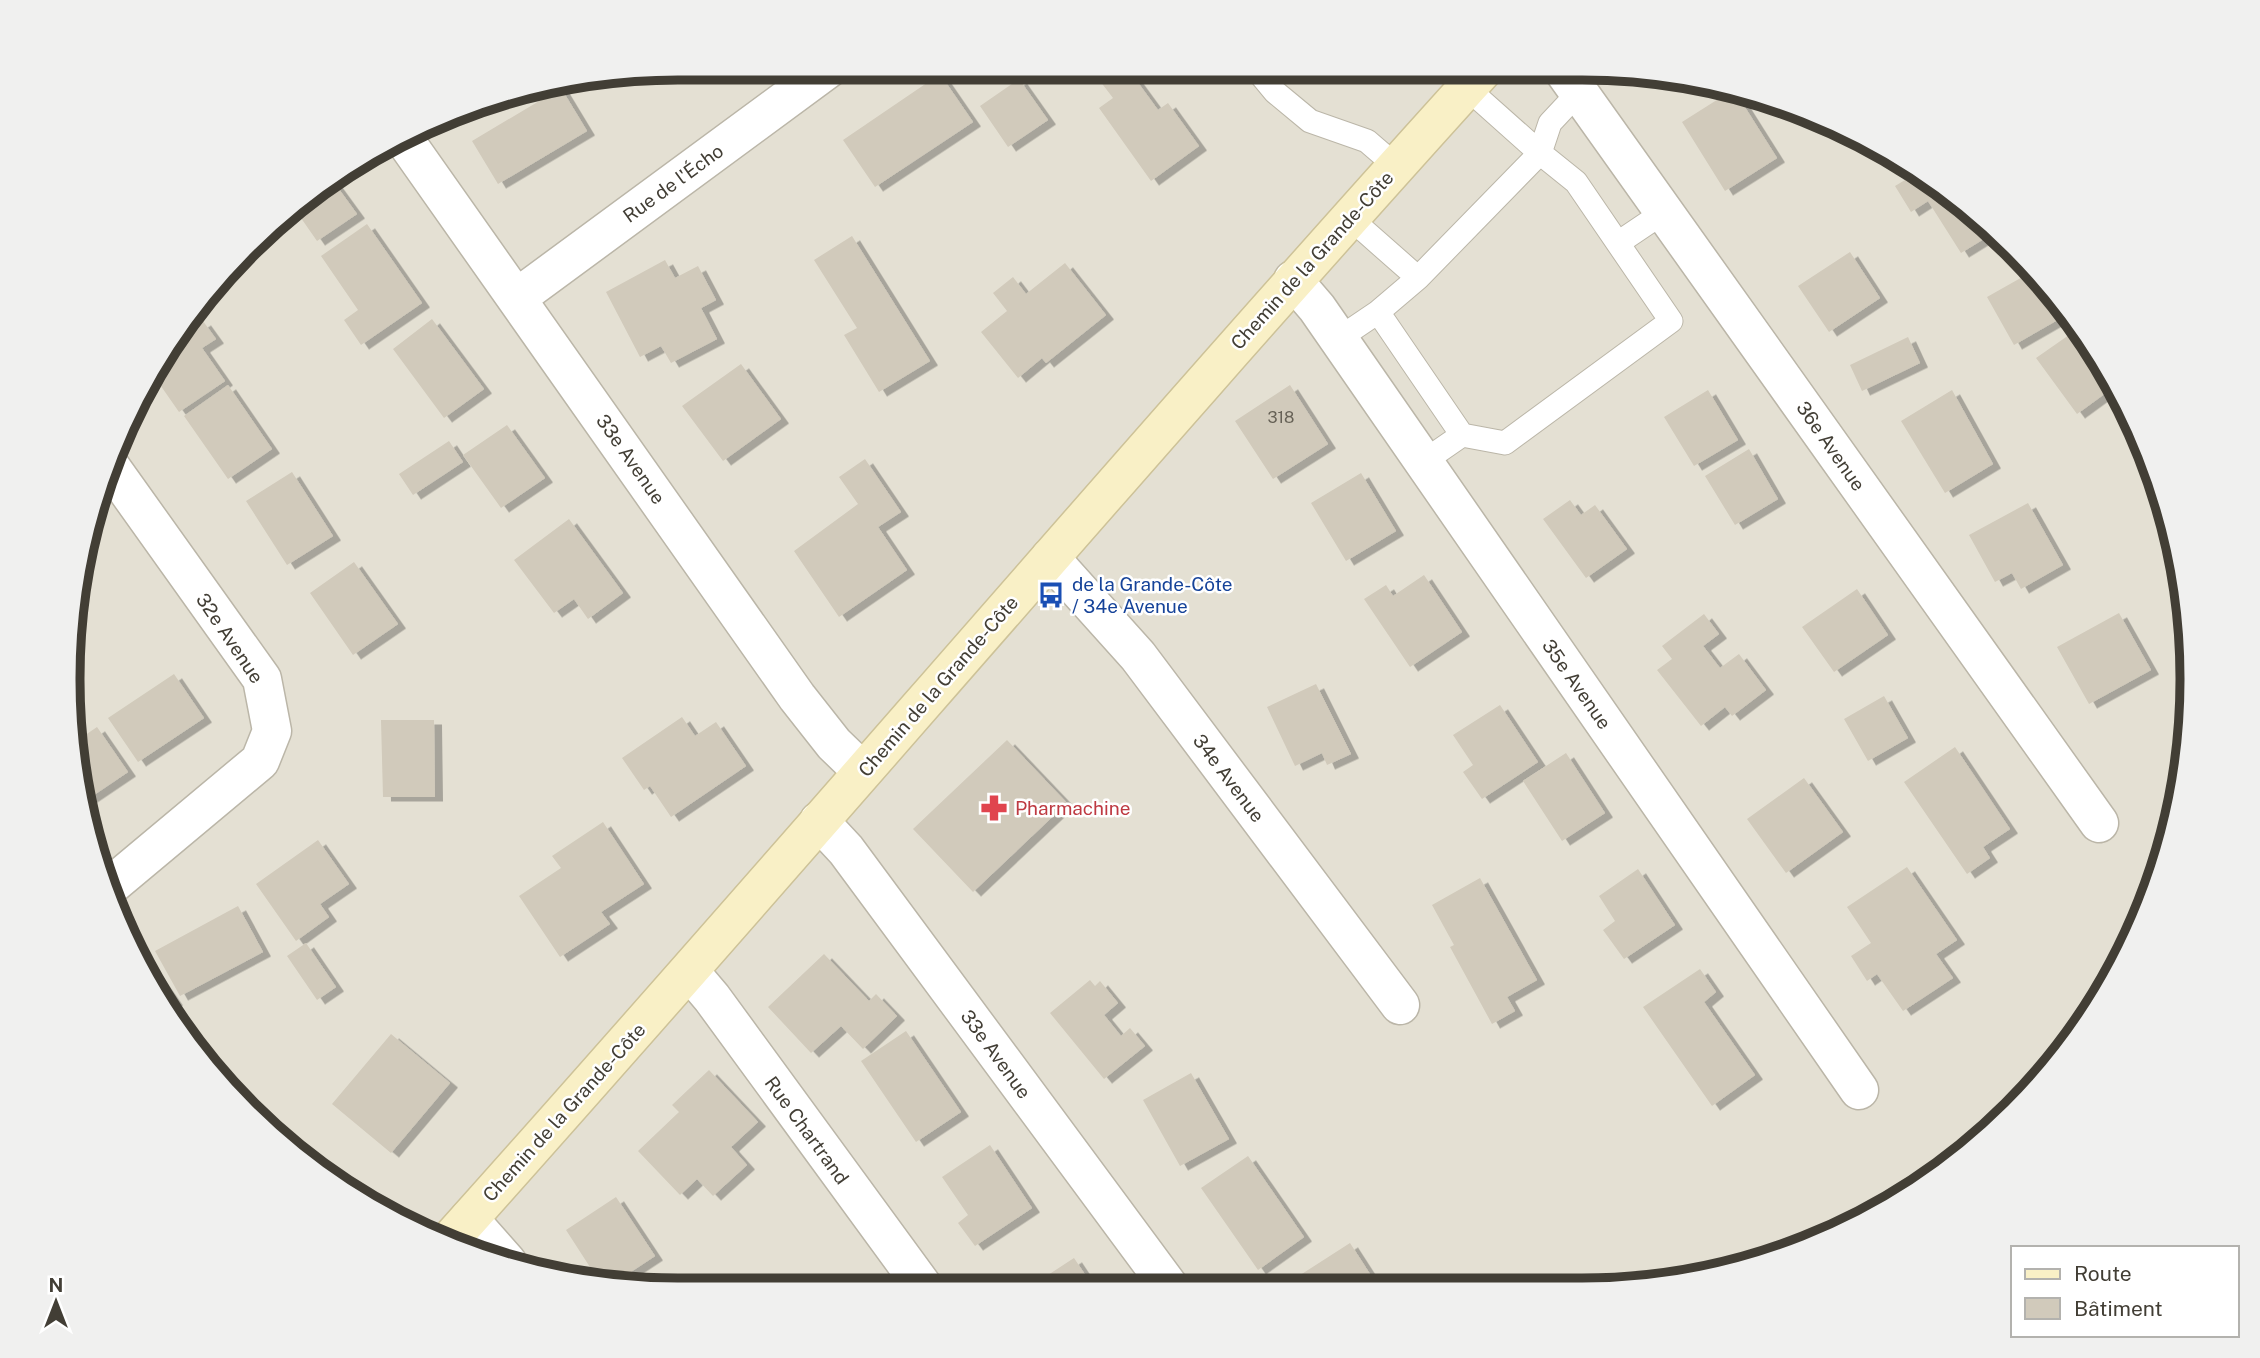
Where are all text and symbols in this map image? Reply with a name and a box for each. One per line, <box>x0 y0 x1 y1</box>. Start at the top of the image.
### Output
street label: Rue de l'Écho <box>619 139 727 227</box>
street label: Chemin de la Grande-Côte <box>1226 166 1398 354</box>
street label: 36e Avenue <box>1792 397 1870 495</box>
house number: 318 <box>1268 408 1294 427</box>
street label: 33e Avenue <box>592 410 670 508</box>
place label: de la Grande-Côte / 34e Avenue <box>1072 573 1233 617</box>
bus stop icon: de la Grande-Côte / 34e Avenue <box>1036 580 1066 610</box>
street label: 32e Avenue <box>192 589 268 687</box>
street label: Chemin de la Grande-Côte <box>854 591 1022 781</box>
street label: 35e Avenue <box>1538 635 1616 733</box>
street label: 34e Avenue <box>1189 730 1269 826</box>
pharmacy icon: Pharmachine <box>979 793 1009 823</box>
place label: Pharmachine <box>1015 797 1131 819</box>
street label: 33e Avenue <box>956 1005 1036 1103</box>
street label: Chemin de la Grande-Côte <box>478 1018 650 1206</box>
street label: Rue Chartrand <box>761 1072 853 1188</box>
legend <box>2011 1246 2239 1337</box>
text: Route <box>2074 1261 2132 1286</box>
north arrow <box>21 1267 91 1337</box>
text: N <box>49 1274 63 1296</box>
text: Bâtiment <box>2074 1296 2163 1321</box>

